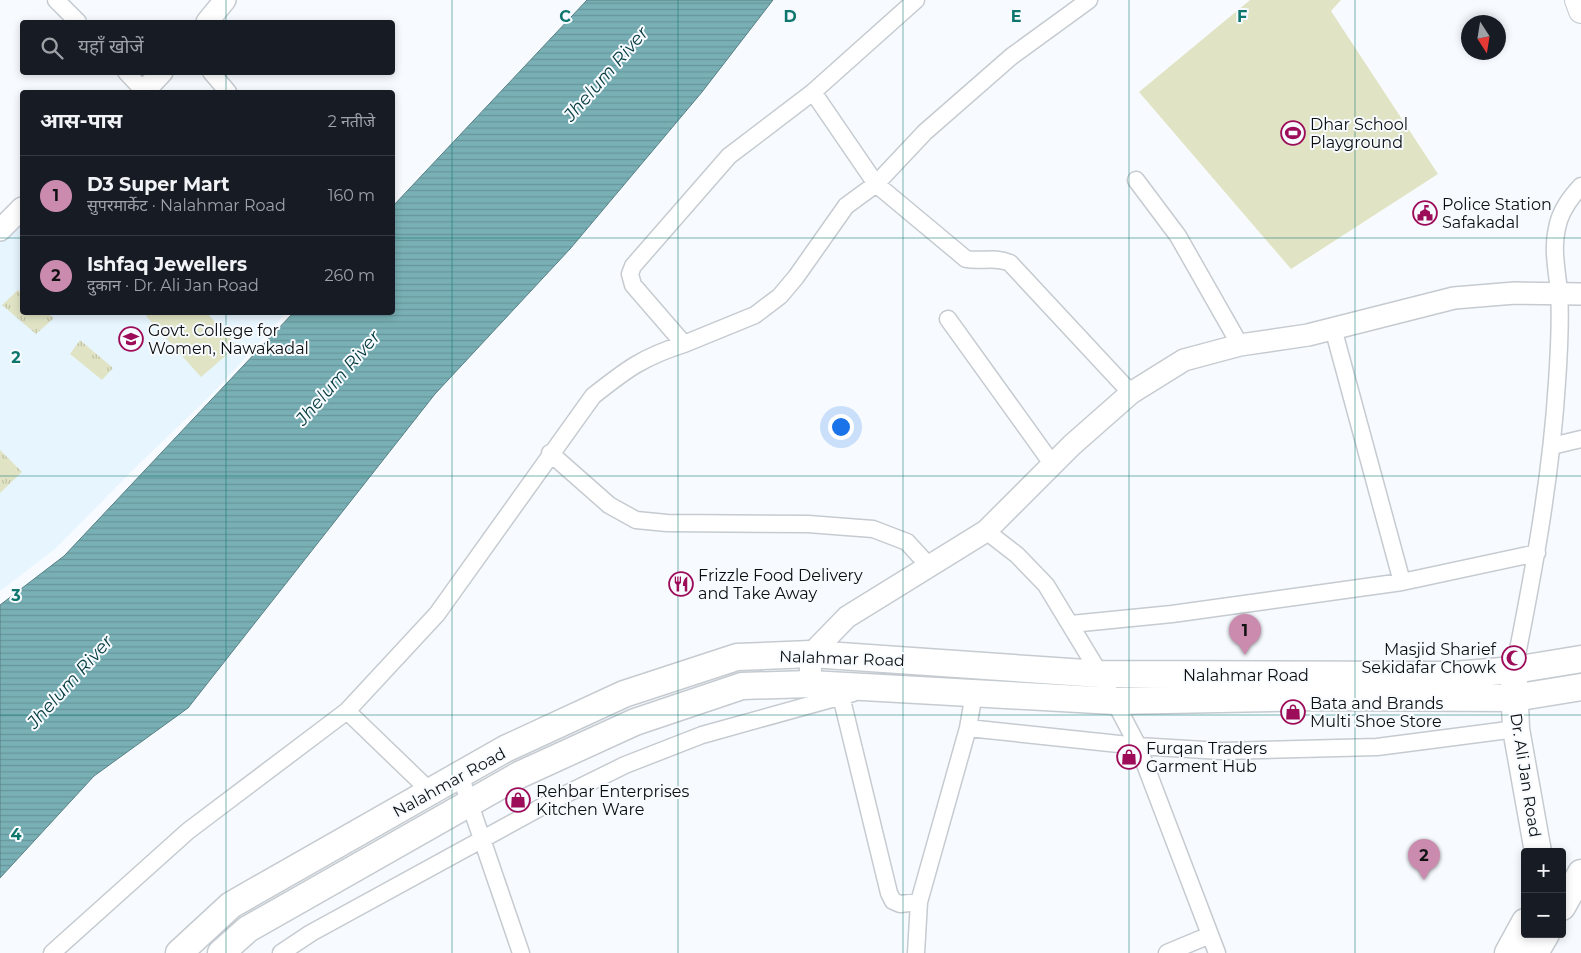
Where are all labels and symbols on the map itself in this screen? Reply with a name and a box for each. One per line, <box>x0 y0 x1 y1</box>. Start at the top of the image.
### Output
text: C <box>559 7 571 26</box>
text: D <box>783 7 797 26</box>
text: E <box>1011 7 1021 26</box>
text: F <box>1237 7 1247 26</box>
north arrow <box>1461 15 1506 60</box>
water label: Jhelum River <box>558 22 654 127</box>
place label: Dhar School Playground <box>1310 115 1408 152</box>
sports icon: Dhar School Playground <box>1280 120 1306 146</box>
place label: Police Station Safakadal <box>1442 195 1552 232</box>
public building icon: Police Station Safakadal <box>1412 200 1438 226</box>
place label: Govt. College for Women, Nawakadal <box>148 321 309 358</box>
school or university icon: Govt. College for Women, Nawakadal <box>118 326 144 352</box>
water label: Jhelum River <box>290 326 386 431</box>
text: 2 <box>11 348 21 367</box>
your location <box>828 414 854 440</box>
place label: Frizzle Food Delivery and Take Away <box>698 566 863 603</box>
restaurant icon: Frizzle Food Delivery and Take Away <box>668 571 694 597</box>
text: 3 <box>10 586 21 605</box>
pin: 1 <box>1229 614 1261 655</box>
water label: Jhelum River <box>22 630 118 734</box>
place label: Masjid Sharief Sekidafar Chowk <box>1361 640 1497 677</box>
mosque icon: Masjid Sharief Sekidafar Chowk <box>1501 645 1527 671</box>
street label: Nalahmar Road <box>779 647 905 670</box>
street label: Nalahmar Road <box>1183 666 1309 685</box>
place label: Bata and Brands Multi Shoe Store <box>1310 694 1444 731</box>
shop icon: Bata and Brands Multi Shoe Store <box>1280 699 1306 725</box>
street label: Dr. Ali Jan Road <box>1506 712 1545 839</box>
place label: Furqan Traders Garment Hub <box>1146 739 1267 776</box>
street label: Nalahmar Road <box>390 744 509 821</box>
shop icon: Furqan Traders Garment Hub <box>1116 744 1142 770</box>
place label: Rehbar Enterprises Kitchen Ware <box>536 782 689 819</box>
shop icon: Rehbar Enterprises Kitchen Ware <box>505 787 531 813</box>
text: 4 <box>10 825 22 844</box>
pin: 2 <box>1408 839 1440 880</box>

